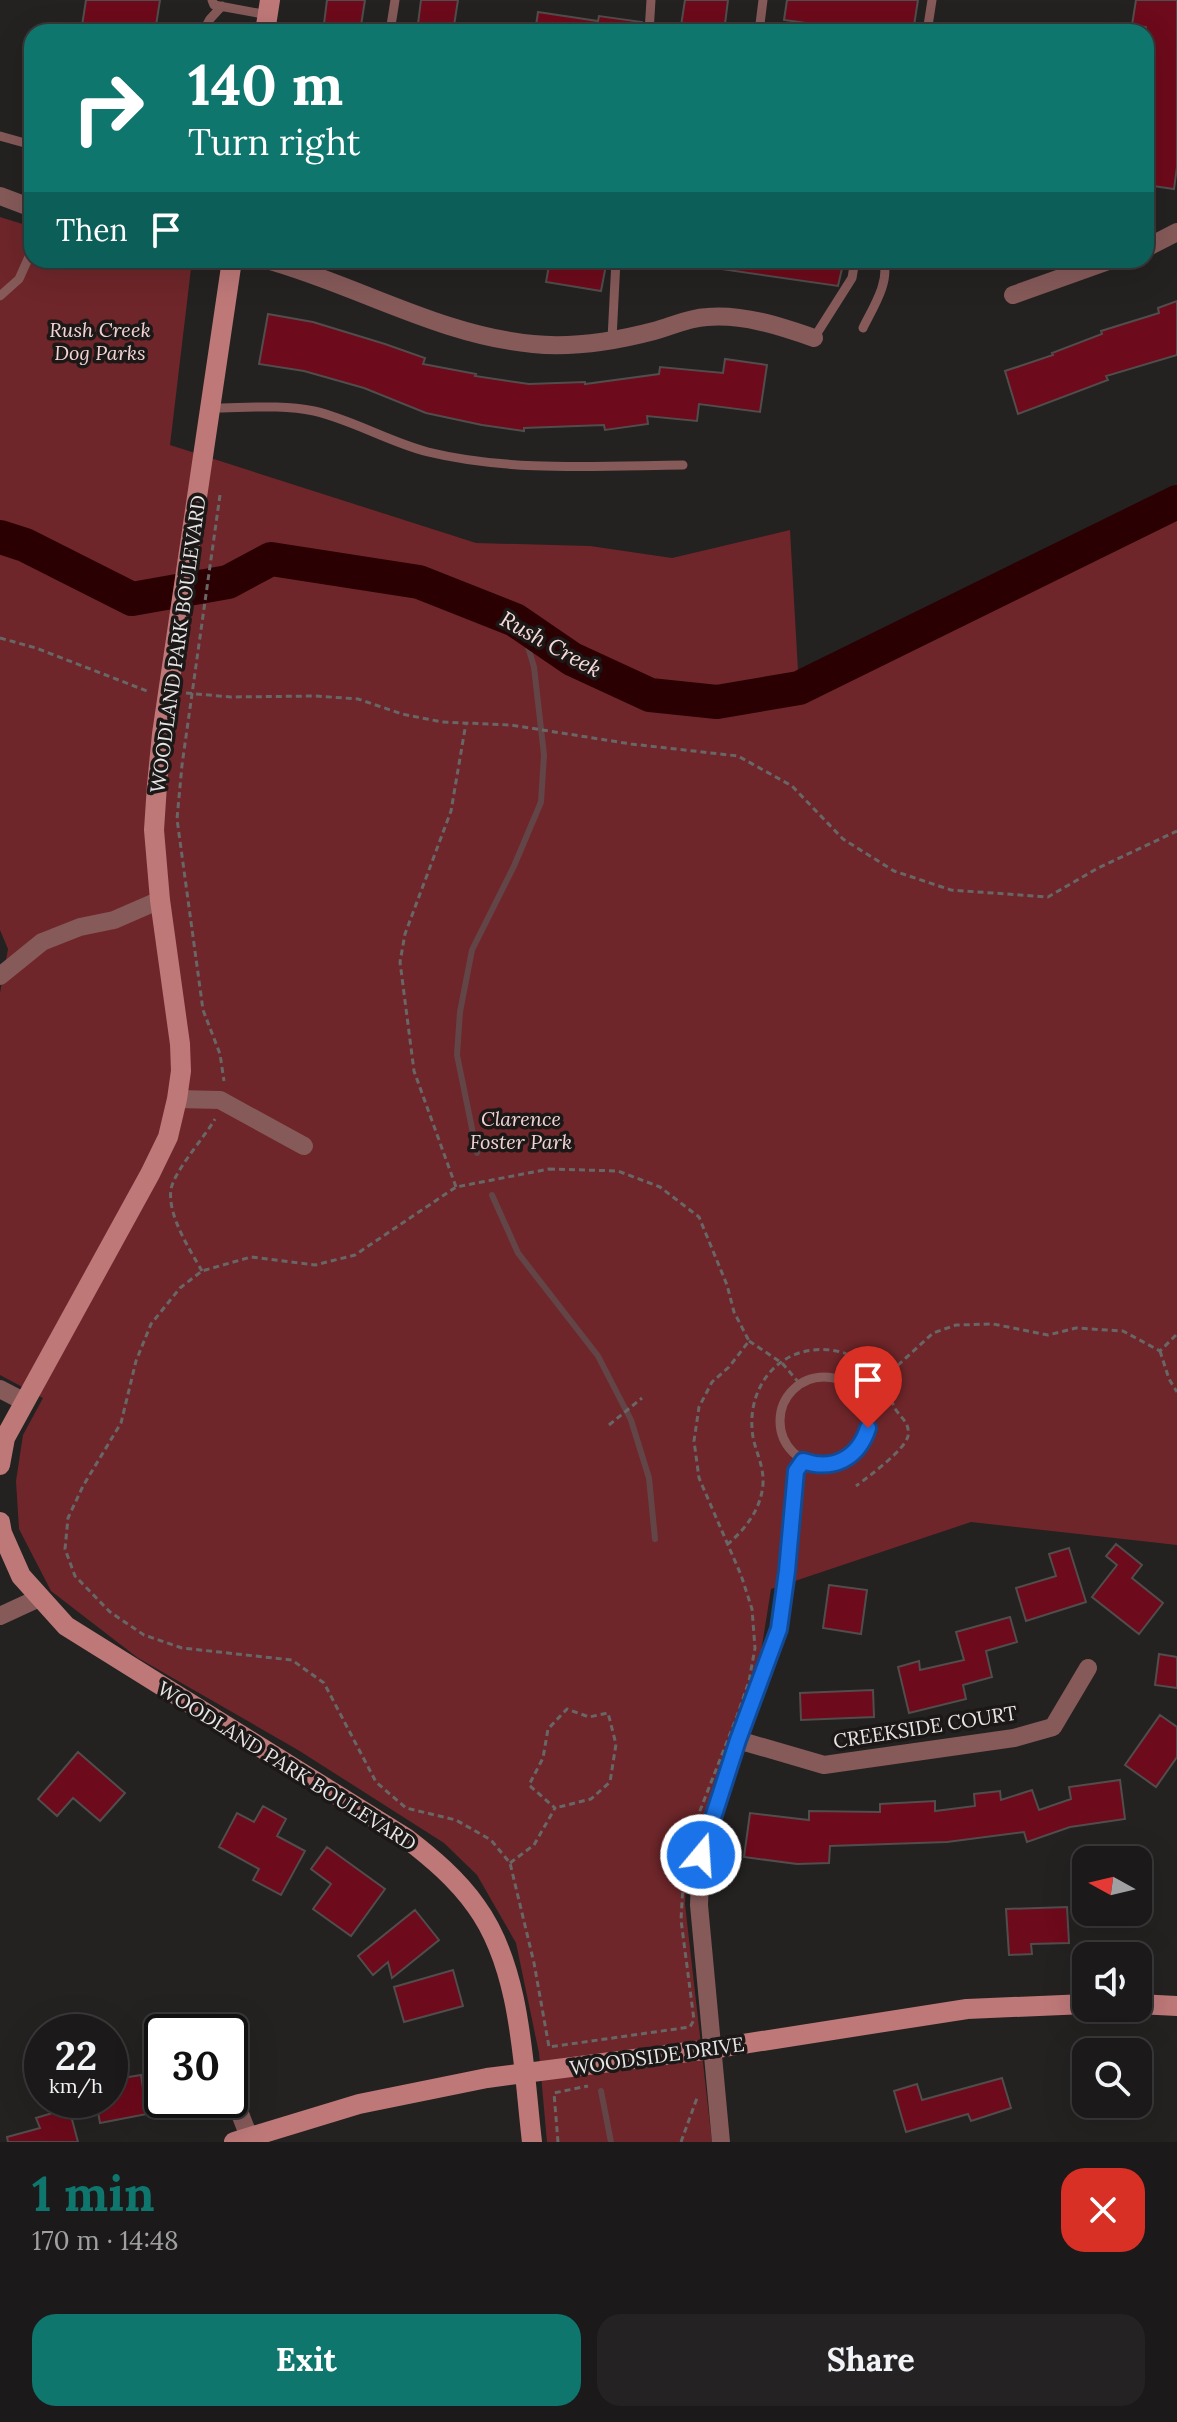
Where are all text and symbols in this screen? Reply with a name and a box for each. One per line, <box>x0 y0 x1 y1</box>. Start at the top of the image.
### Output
text: 140 m <box>188 49 343 120</box>
icon: right <box>56 56 160 160</box>
text: Turn right <box>188 119 361 165</box>
icon: arrive <box>144 208 188 252</box>
text: Then <box>56 211 128 249</box>
park label: Rush Creek Dog Parks <box>49 317 151 365</box>
street label: WOODLAND PARK BOULEVARD <box>144 493 211 794</box>
water label: Rush Creek <box>495 605 607 683</box>
park label: Clarence Foster Park <box>470 1106 572 1154</box>
pin <box>834 1346 902 1428</box>
icon: arrive <box>846 1358 890 1402</box>
street label: WOODLAND PARK BOULEVARD <box>153 1675 421 1856</box>
street label: CREEKSIDE COURT <box>831 1700 1019 1753</box>
position arrow <box>659 1813 743 1897</box>
north arrow <box>1072 1846 1152 1926</box>
map controls <box>1072 1846 1152 2118</box>
button: sound <box>1072 1942 1152 2022</box>
speed limit sign: 30 <box>144 2014 248 2118</box>
text: 22 <box>55 2030 97 2081</box>
street label: WOODSIDE DRIVE <box>568 2031 746 2080</box>
button: search <box>1072 2038 1152 2118</box>
text: km/h <box>49 2073 103 2098</box>
text: 1 min <box>32 2163 155 2224</box>
button: close <box>1061 2168 1145 2252</box>
text: 170 m · 14:48 <box>32 2224 179 2257</box>
button: Exit <box>32 2314 581 2406</box>
button: Share <box>597 2314 1145 2406</box>

